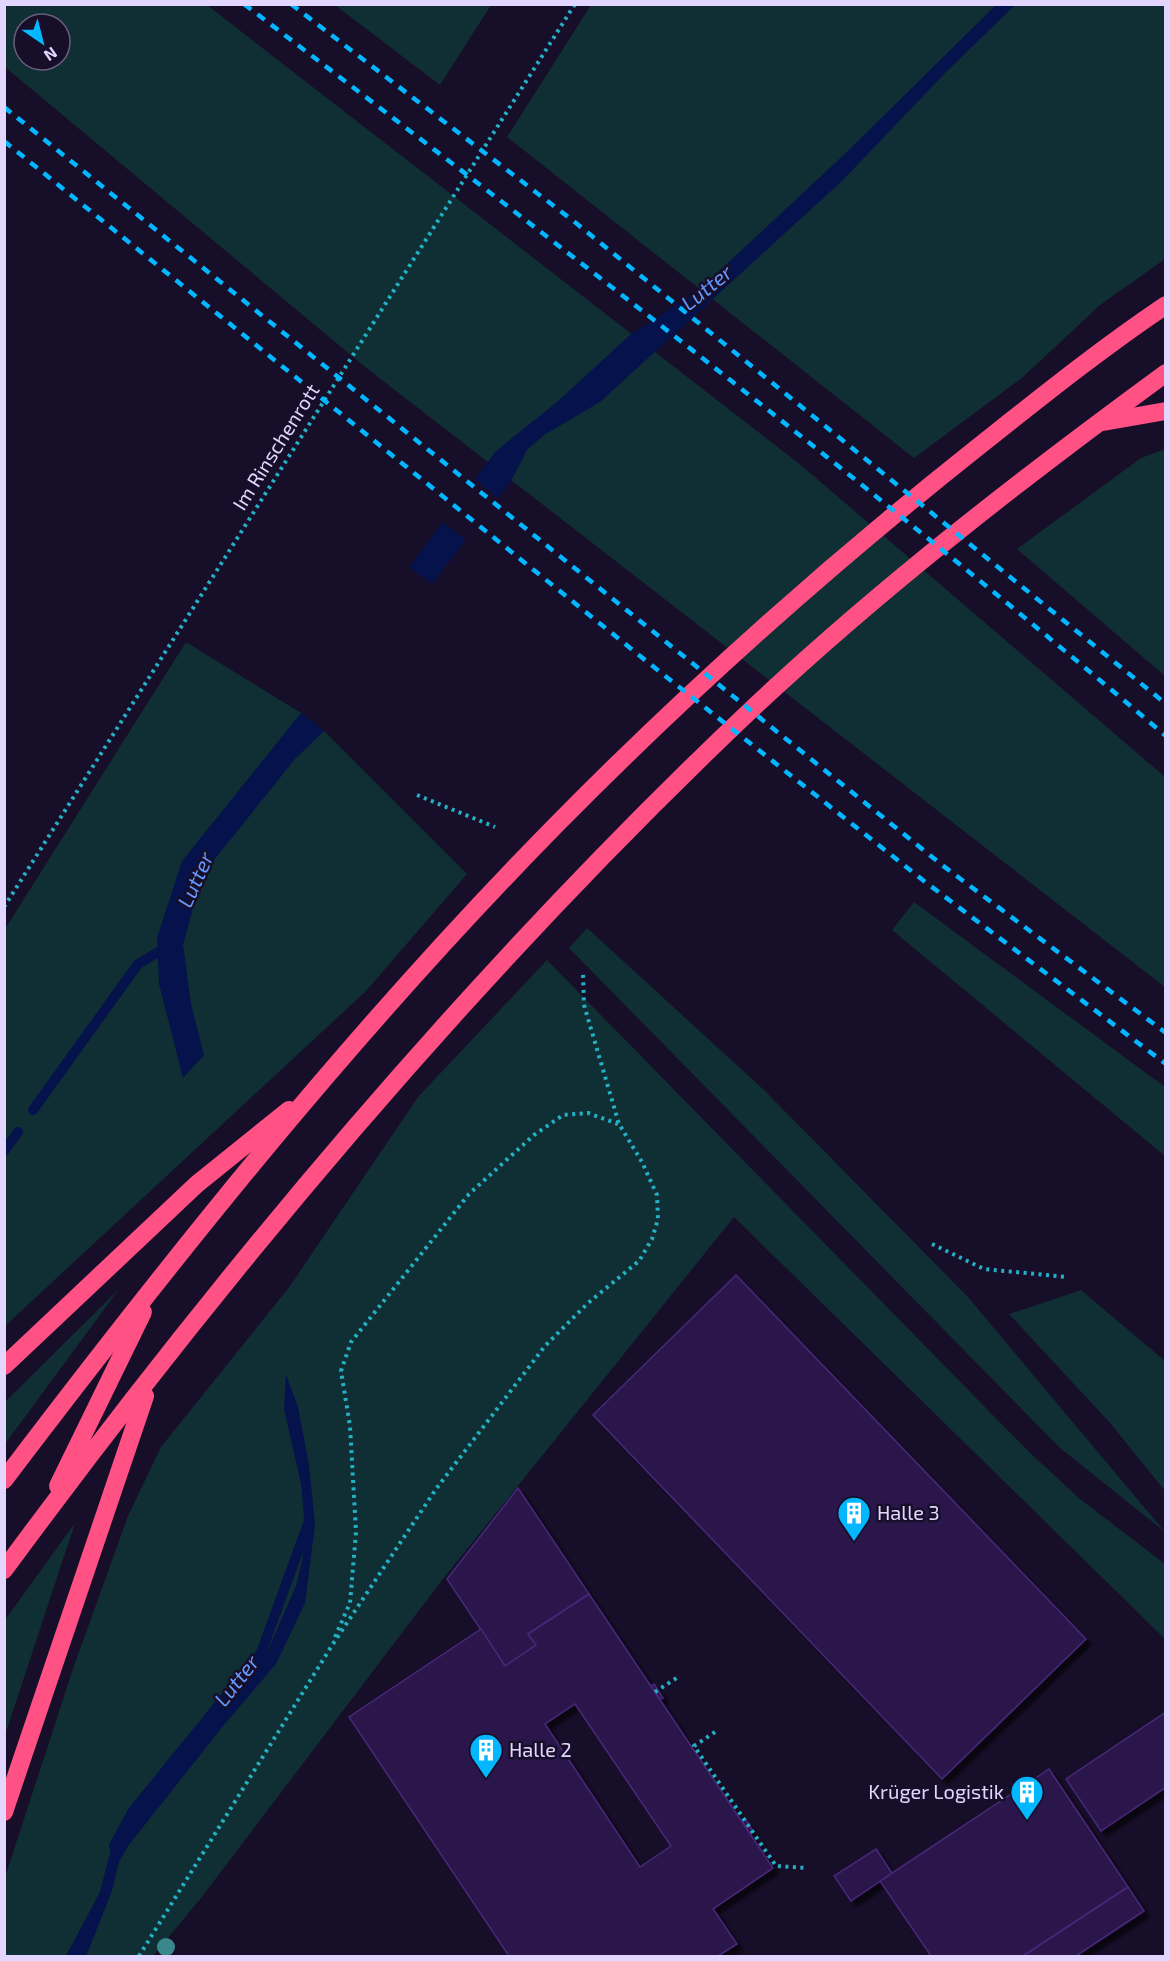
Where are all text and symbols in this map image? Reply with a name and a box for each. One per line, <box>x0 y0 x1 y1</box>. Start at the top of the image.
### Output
north arrow <box>12 12 72 72</box>
text: N <box>41 44 61 66</box>
water label: Lutter <box>676 258 737 315</box>
street label: Im Rinschenrott <box>227 379 324 514</box>
water label: Lutter <box>171 847 218 911</box>
building icon: Halle 3 <box>836 1495 872 1542</box>
place label: Halle 3 <box>877 1500 940 1524</box>
water label: Lutter <box>208 1649 264 1711</box>
building icon: Halle 2 <box>468 1732 504 1779</box>
place label: Halle 2 <box>509 1737 572 1761</box>
building icon: Krüger Logistik <box>1009 1774 1045 1821</box>
place label: Krüger Logistik <box>868 1779 1004 1803</box>

